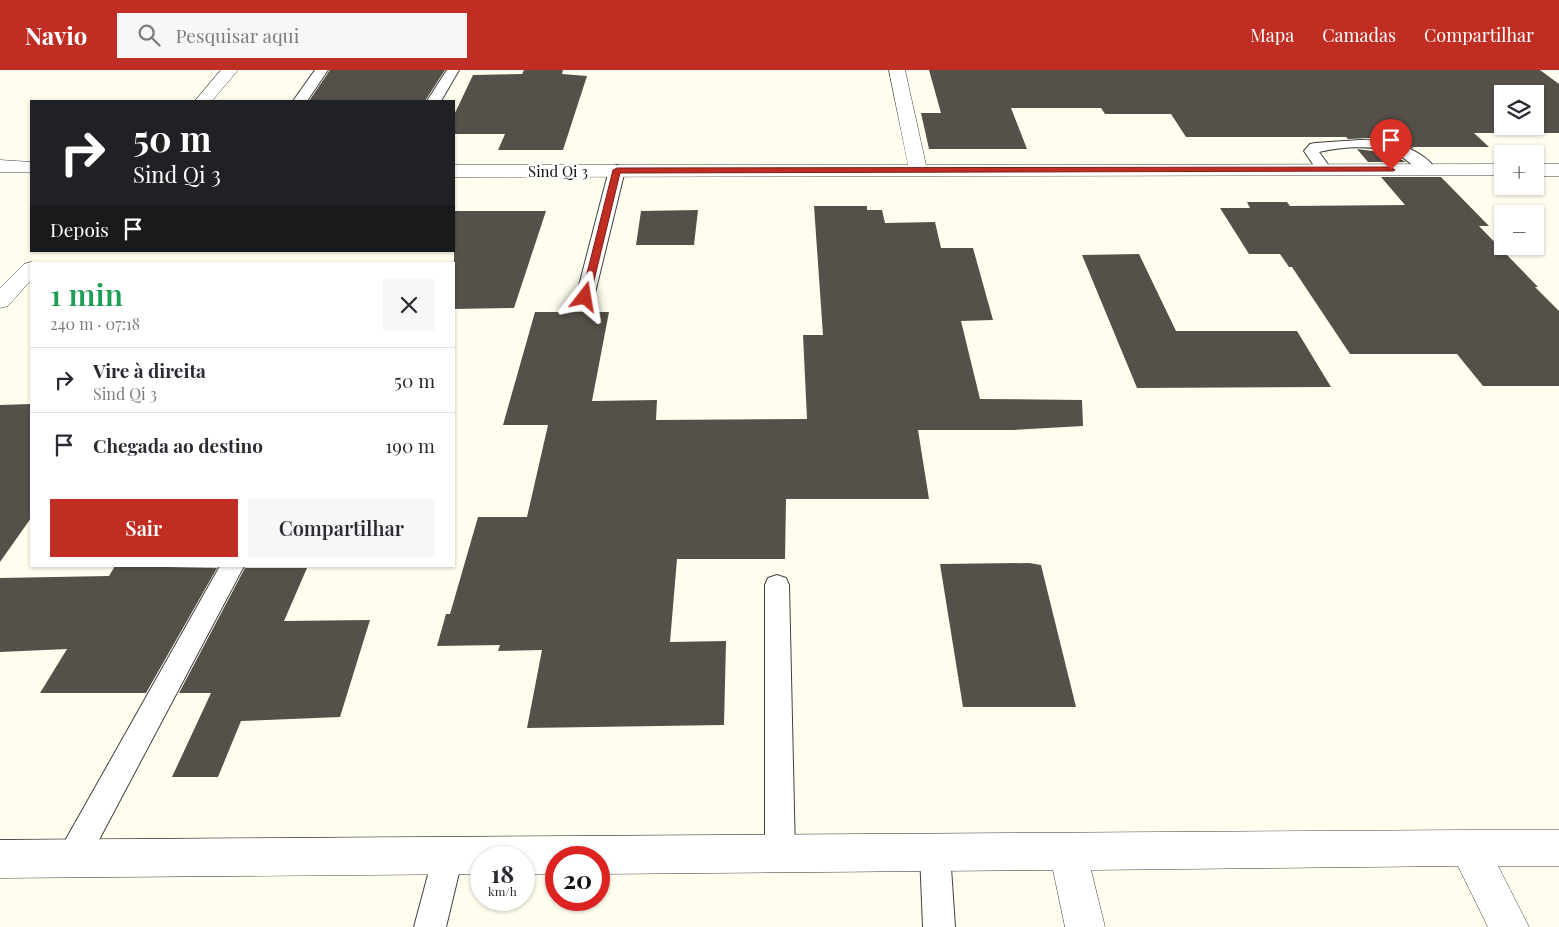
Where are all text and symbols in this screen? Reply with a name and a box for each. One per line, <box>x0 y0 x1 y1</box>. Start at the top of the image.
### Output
search box <box>117 13 467 58</box>
text: Navio <box>25 19 87 51</box>
icon: search <box>135 21 163 49</box>
text: Pesquisar aqui <box>175 22 299 48</box>
text: Mapa <box>1250 23 1294 47</box>
text: Camadas <box>1322 23 1396 47</box>
text: Compartilhar <box>1424 23 1534 47</box>
map controls <box>1494 85 1544 255</box>
button: layers <box>1494 85 1544 135</box>
text: 50 m <box>133 114 211 161</box>
pin <box>1370 119 1412 170</box>
icon: right <box>50 120 115 185</box>
icon: arrive <box>1377 126 1405 154</box>
button: + <box>1494 145 1544 195</box>
text: Sind Qi 3 <box>133 159 221 189</box>
street label: Sind Qi 3 <box>528 161 588 181</box>
button: − <box>1494 205 1544 255</box>
icon: arrive <box>119 215 147 243</box>
text: Depois <box>50 216 109 242</box>
position arrow <box>558 270 610 322</box>
text: 1 min <box>50 274 123 314</box>
button: close <box>383 279 435 331</box>
text: 240 m · 07:18 <box>50 313 140 334</box>
text: Vire à direita <box>93 357 206 383</box>
icon: right <box>50 366 78 394</box>
text: 50 m <box>394 367 435 393</box>
text: Sind Qi 3 <box>93 383 157 404</box>
icon: arrive <box>50 431 78 459</box>
text: Chegada ao destino <box>93 432 263 458</box>
text: 190 m <box>385 432 435 458</box>
button: Sair <box>50 499 238 557</box>
button: Compartilhar <box>248 499 435 557</box>
speed limit sign: 20 <box>545 846 610 911</box>
text: 18 <box>491 856 514 889</box>
text: km/h <box>488 883 517 899</box>

